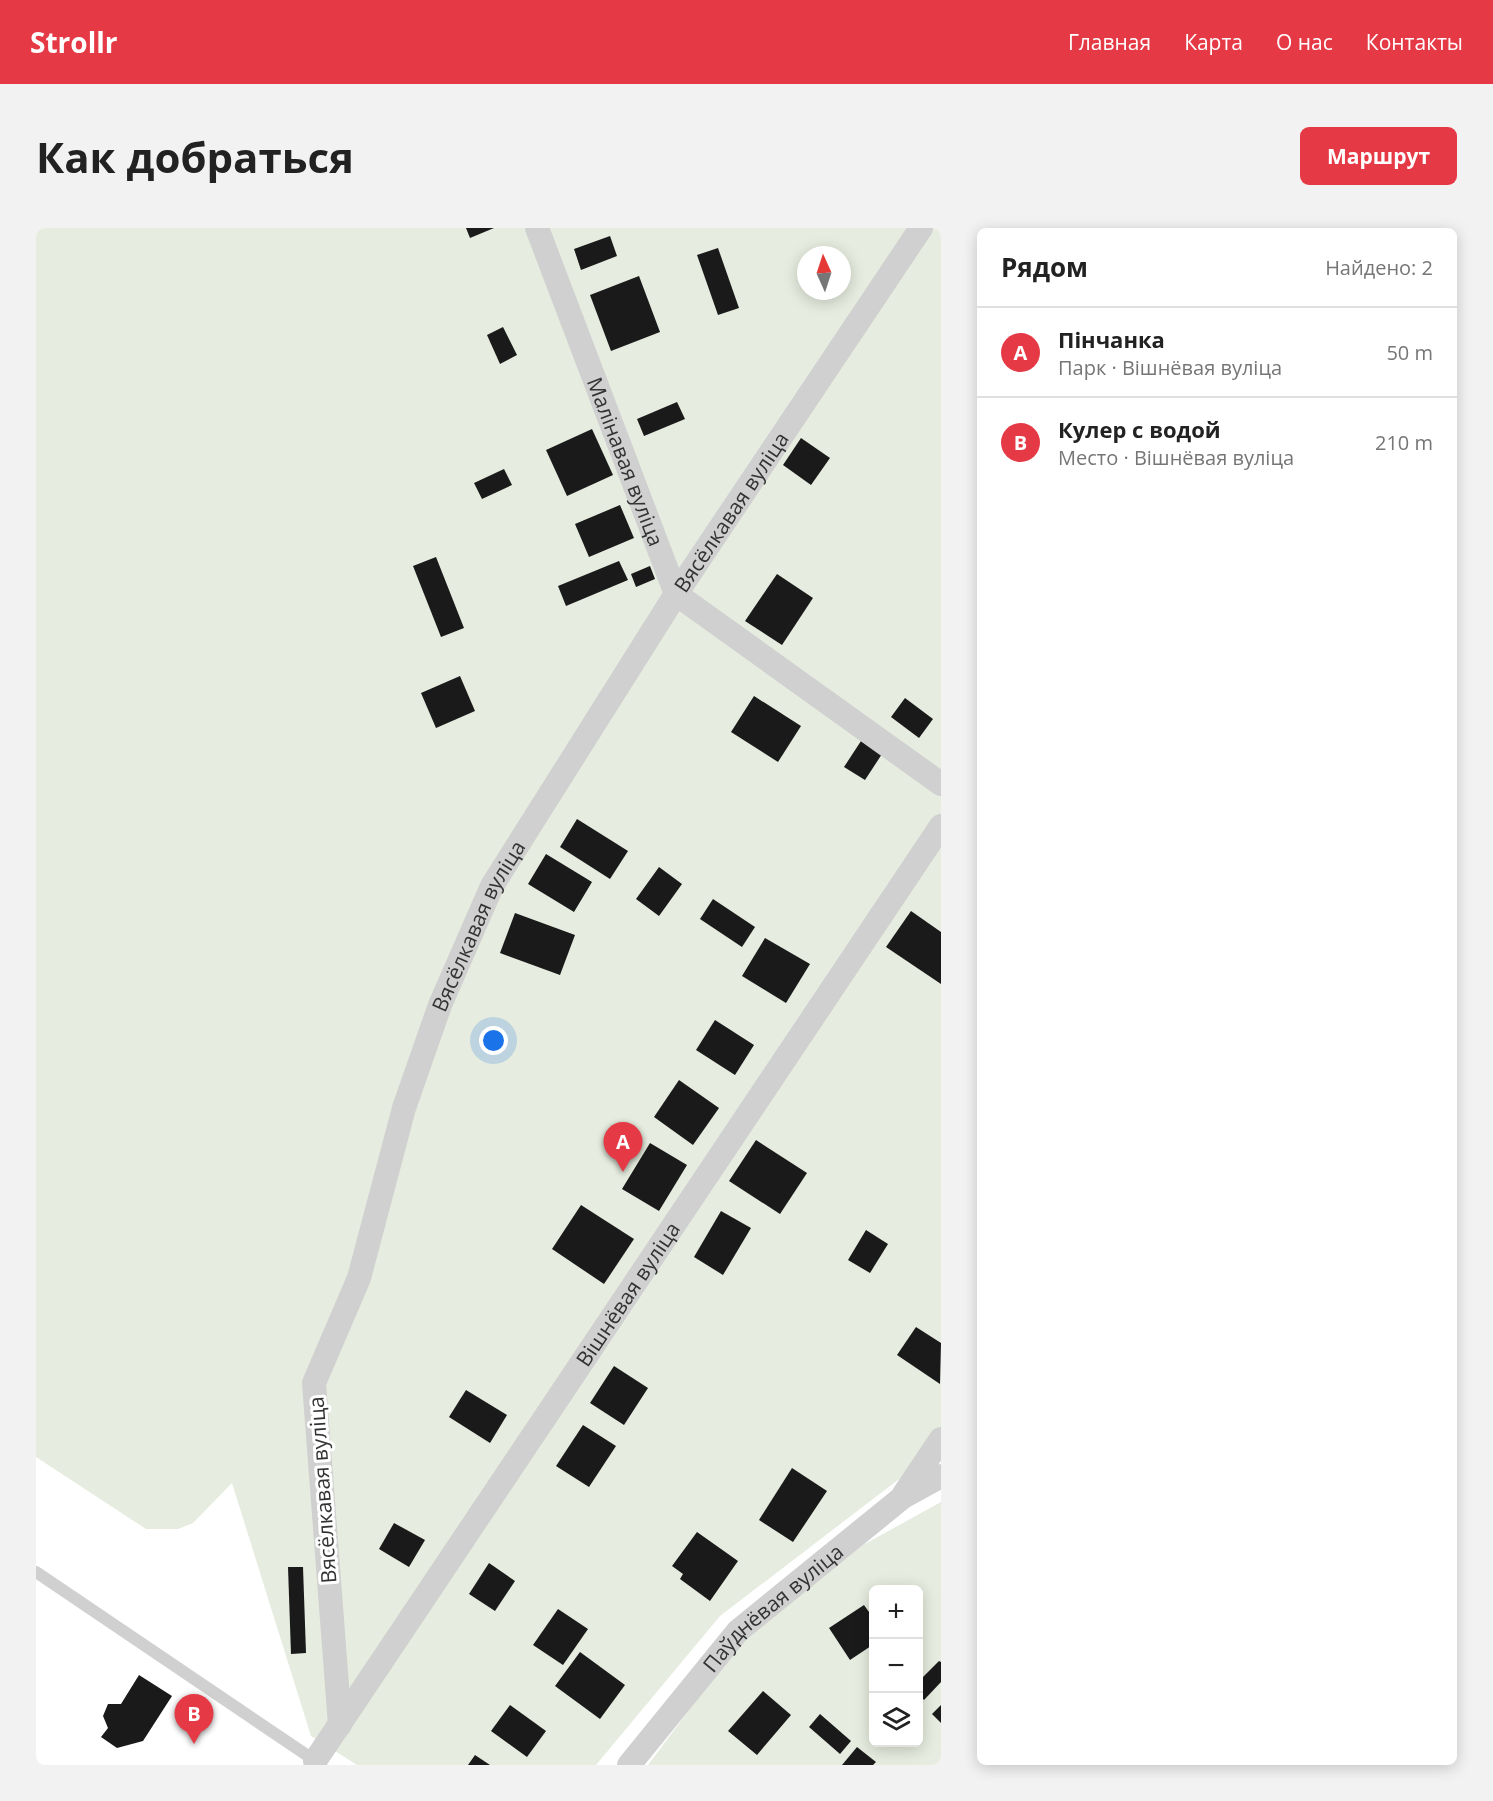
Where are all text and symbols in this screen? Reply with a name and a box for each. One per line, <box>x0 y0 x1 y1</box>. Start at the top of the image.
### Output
text: Strollr <box>30 23 117 61</box>
text: Главная <box>1068 28 1151 56</box>
text: Карта <box>1184 28 1243 56</box>
text: О нас <box>1276 28 1333 56</box>
text: Контакты <box>1366 28 1463 56</box>
button: Маршрут <box>1300 127 1457 185</box>
text: Как добраться <box>36 128 354 185</box>
north arrow <box>797 246 851 300</box>
text: Рядом <box>1001 249 1088 285</box>
text: Найдено: 2 <box>1325 254 1433 281</box>
text: Пінчанка <box>1058 324 1165 354</box>
text: A <box>1014 339 1027 366</box>
text: 50 m <box>1386 339 1433 366</box>
text: Парк · Вішнёвая вуліца <box>1058 354 1282 381</box>
street label: Малінавая вуліца <box>581 373 671 550</box>
text: Кулер с водой <box>1058 414 1221 444</box>
street label: Вясёлкавая вуліца <box>667 426 795 597</box>
text: B <box>1014 429 1027 456</box>
text: 210 m <box>1375 429 1433 456</box>
text: Место · Вішнёвая вуліца <box>1058 444 1294 471</box>
street label: Вясёлкавая вуліца <box>425 835 531 1016</box>
your location <box>479 1026 508 1055</box>
pin: A <box>604 1122 642 1172</box>
street label: Вішнёвая вуліца <box>569 1216 686 1372</box>
street label: Вясёлкавая вуліца <box>302 1396 342 1584</box>
street label: Паўднёвая вуліца <box>696 1537 849 1678</box>
map controls <box>869 1585 923 1747</box>
button: + <box>869 1585 923 1639</box>
button: − <box>869 1639 923 1693</box>
button: layers <box>869 1693 923 1747</box>
pin: B <box>174 1694 214 1744</box>

